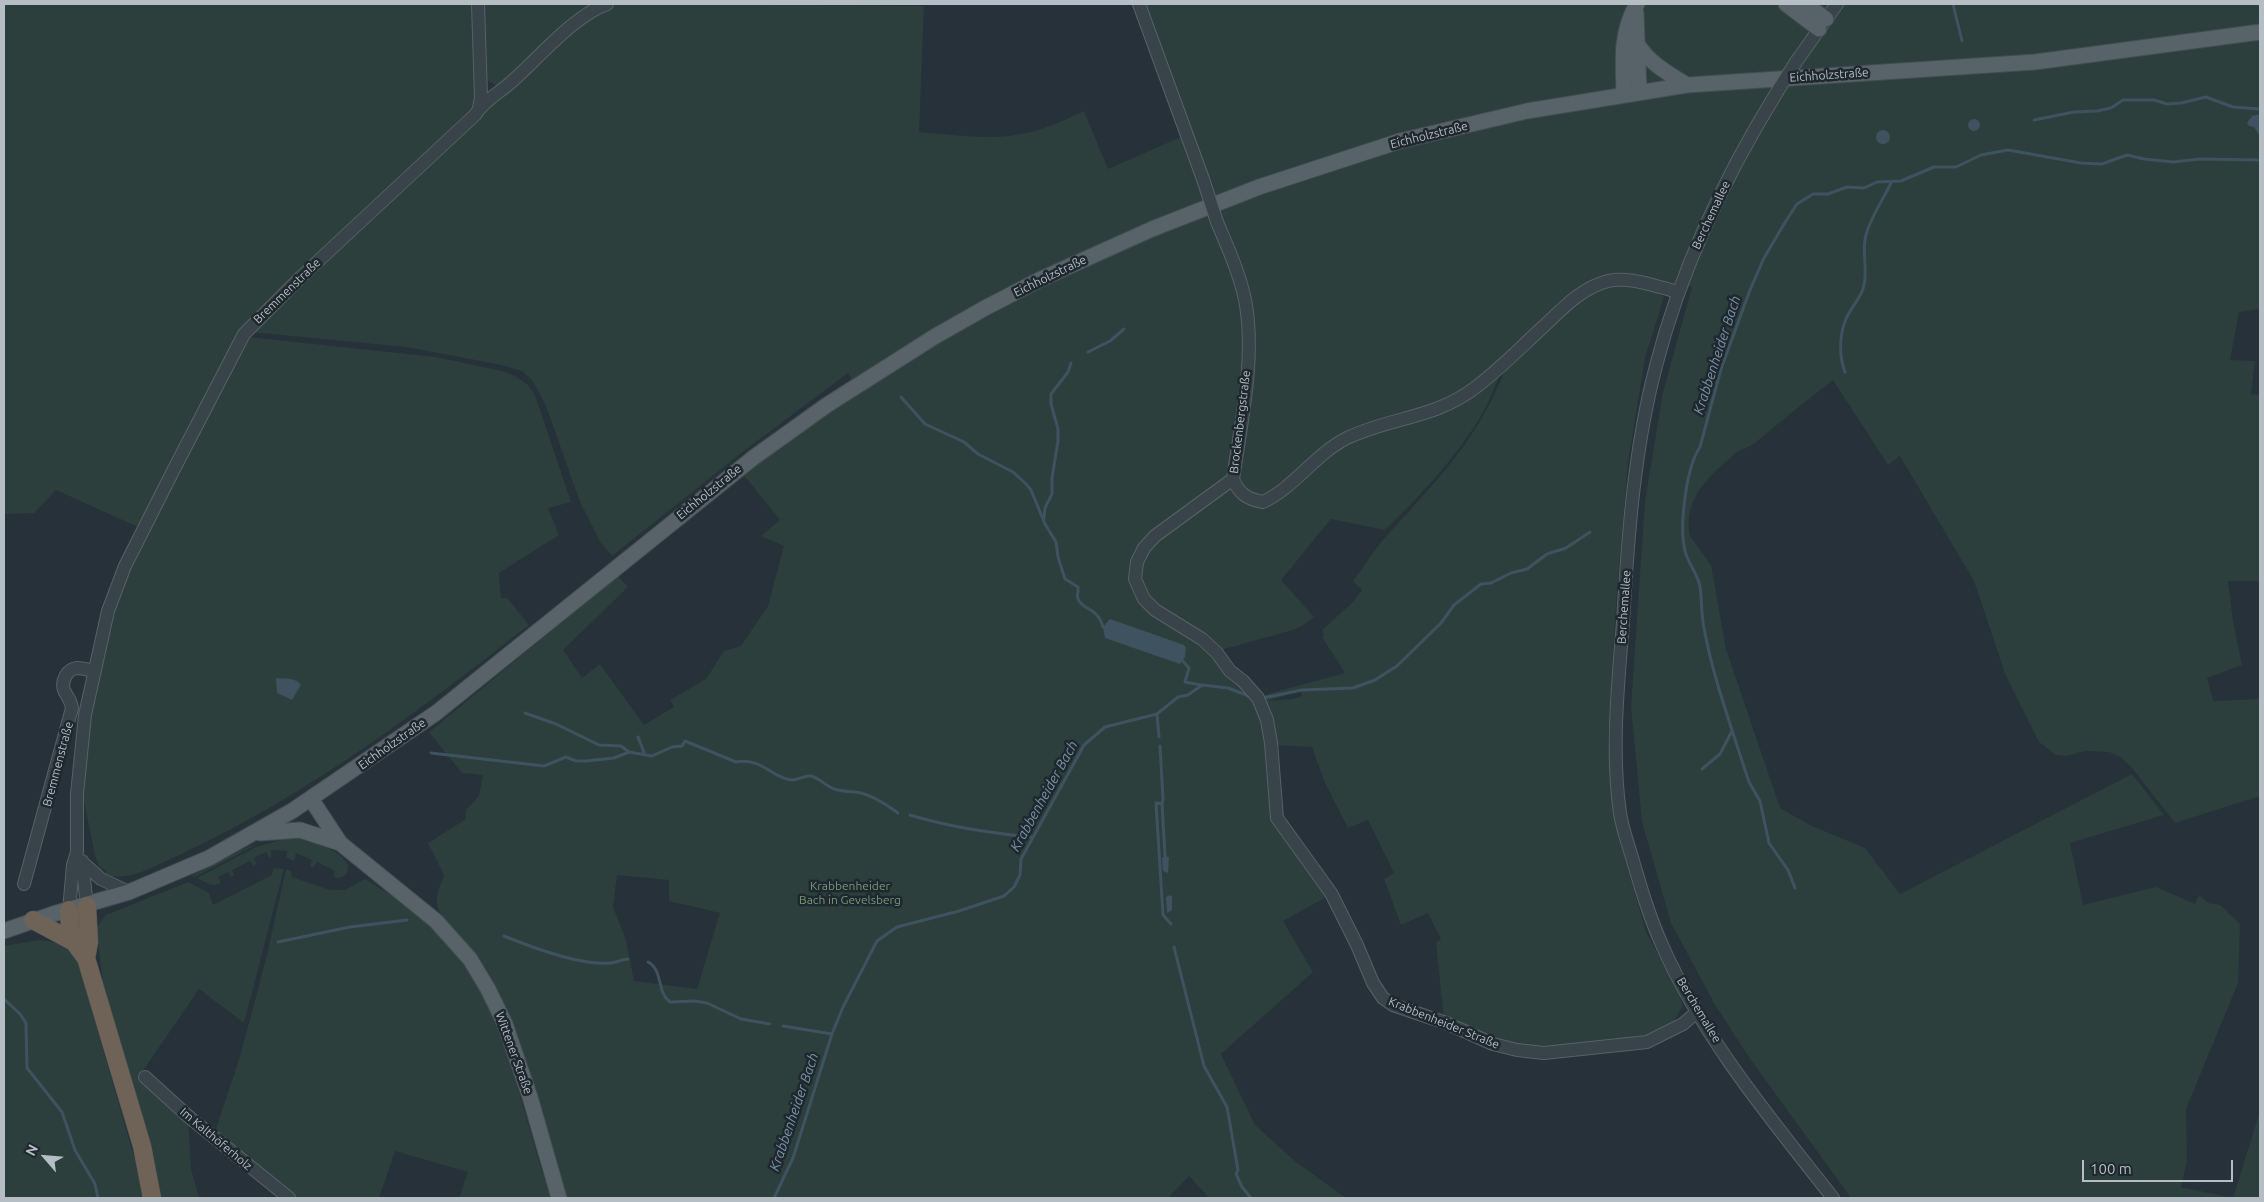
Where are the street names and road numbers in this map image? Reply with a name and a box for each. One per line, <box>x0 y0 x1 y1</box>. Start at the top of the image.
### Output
street label: Eichholzstraße <box>1789 65 1869 85</box>
street label: Eichholzstraße <box>1389 118 1469 152</box>
street label: Berchemallee <box>1689 178 1733 252</box>
street label: Eichholzstraße <box>1011 252 1089 300</box>
street label: Bremmenstraße <box>251 255 323 327</box>
street label: Brockenbergstraße <box>1227 370 1253 474</box>
street label: Eichholzstraße <box>674 462 744 522</box>
street label: Berchemallee <box>1614 570 1634 644</box>
street label: Eichholzstraße <box>355 715 429 773</box>
street label: Bremmenstraße <box>40 720 76 808</box>
street label: Berchemallee <box>1674 975 1724 1045</box>
street label: Krabbenheider Straße <box>1386 994 1502 1052</box>
street label: Wittener Straße <box>492 1010 536 1096</box>
street label: Im Kalthöferholz <box>177 1105 255 1173</box>

